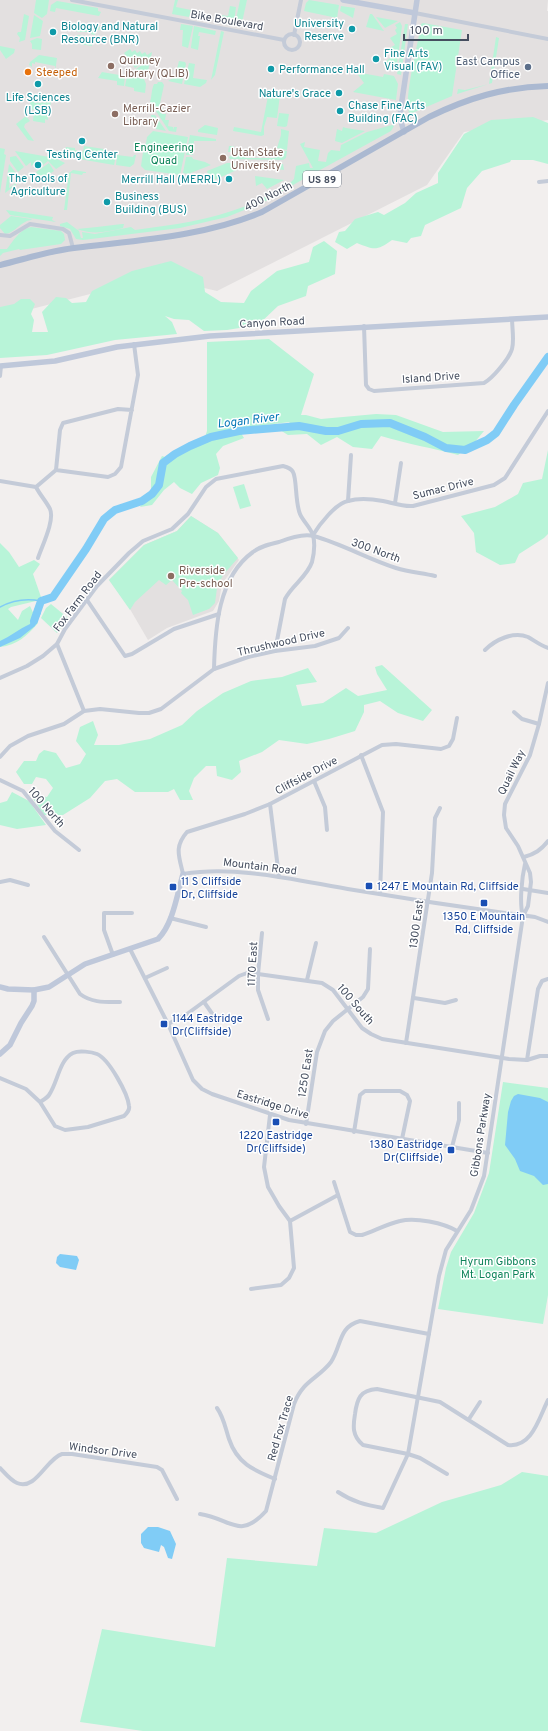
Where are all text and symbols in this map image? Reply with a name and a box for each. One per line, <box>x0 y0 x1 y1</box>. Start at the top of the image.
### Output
street label: Bike Boulevard <box>189 8 264 34</box>
scale bar <box>404 16 468 42</box>
place label: University Reserve <box>294 17 344 44</box>
place label: Biology and Natural Resource (BNR) <box>61 20 158 47</box>
text: 100 m <box>410 23 443 39</box>
marker: University Reserve <box>347 24 357 34</box>
marker: Biology and Natural Resource (BNR) <box>48 27 58 37</box>
place label: Fine Arts Visual (FAV) <box>384 47 442 74</box>
place label: Quinney Library (QLIB) <box>119 54 189 81</box>
marker: Fine Arts Visual (FAV) <box>371 54 381 64</box>
place label: East Campus Office <box>456 55 520 82</box>
marker: Quinney Library (QLIB) <box>106 61 116 71</box>
marker: East Campus Office <box>523 62 533 72</box>
place label: Performance Hall <box>279 63 365 77</box>
marker: Performance Hall <box>266 64 276 74</box>
place label: Steeped <box>36 66 77 80</box>
marker: Steeped <box>23 67 33 77</box>
marker: Life Sciences (LSB) <box>33 79 43 89</box>
place label: Nature's Grace <box>259 87 331 101</box>
marker: Nature's Grace <box>334 88 344 98</box>
place label: Life Sciences (LSB) <box>6 91 70 118</box>
place label: Chase Fine Arts Building (FAC) <box>348 99 425 126</box>
place label: Merrill-Cazier Library <box>123 102 192 129</box>
marker: Chase Fine Arts Building (FAC) <box>335 106 345 116</box>
marker: Merrill-Cazier Library <box>110 109 120 119</box>
marker: Testing Center <box>77 136 87 146</box>
park label: Engineering Quad <box>134 141 194 168</box>
place label: Utah State University <box>231 146 283 173</box>
place label: Testing Center <box>46 148 119 162</box>
marker: Utah State University <box>218 153 228 163</box>
marker: The Tools of Agriculture <box>33 160 43 170</box>
road number: US 89 <box>303 171 341 187</box>
place label: The Tools of Agriculture <box>8 172 68 199</box>
place label: Merrill Hall (MERRL) <box>121 173 221 187</box>
marker: Merrill Hall (MERRL) <box>224 174 234 184</box>
street label: 400 North <box>242 179 295 215</box>
place label: Business Building (BUS) <box>115 190 187 217</box>
marker: Business Building (BUS) <box>102 197 112 207</box>
street label: Canyon Road <box>239 314 305 332</box>
street label: Island Drive <box>402 369 461 387</box>
water label: Logan River <box>216 409 281 433</box>
street label: Sumac Drive <box>411 475 475 503</box>
street label: 300 North <box>349 536 402 566</box>
place label: Riverside Pre-school <box>179 564 233 591</box>
street label: Fox Farm Road <box>50 569 105 635</box>
marker: Riverside Pre-school <box>166 571 176 581</box>
street label: Thrushwood Drive <box>236 626 327 660</box>
street label: Quail Way <box>495 747 529 797</box>
street label: Cliffside Drive <box>273 753 340 798</box>
street label: 100 North <box>25 784 68 831</box>
street label: Mountain Road <box>222 856 298 878</box>
place label: 11 S Cliffside Dr, Cliffside <box>181 875 241 902</box>
place label: 1247 E Mountain Rd, Cliffside <box>377 880 519 894</box>
marker: 1247 E Mountain Rd, Cliffside <box>364 881 374 891</box>
marker: 11 S Cliffside Dr, Cliffside <box>168 882 178 892</box>
marker: 1350 E Mountain Rd, Cliffside <box>479 898 489 908</box>
street label: 1300 East <box>407 899 427 949</box>
place label: 1350 E Mountain Rd, Cliffside <box>443 910 525 937</box>
street label: 1170 East <box>245 941 261 987</box>
street label: 100 South <box>334 981 377 1028</box>
place label: 1144 Eastridge Dr(Cliffside) <box>172 1012 243 1039</box>
marker: 1144 Eastridge Dr(Cliffside) <box>159 1019 169 1029</box>
street label: 1250 East <box>295 1048 317 1098</box>
street label: Eastridge Drive <box>235 1087 311 1123</box>
street label: Gibbons Parkway <box>467 1092 495 1178</box>
marker: 1220 Eastridge Dr(Cliffside) <box>271 1117 281 1127</box>
place label: 1220 Eastridge Dr(Cliffside) <box>239 1129 313 1156</box>
place label: 1380 Eastridge Dr(Cliffside) <box>370 1138 443 1165</box>
marker: 1380 Eastridge Dr(Cliffside) <box>446 1145 456 1155</box>
park label: Hyrum Gibbons Mt. Logan Park <box>460 1255 536 1282</box>
street label: Red Fox Trace <box>265 1394 297 1463</box>
street label: Windsor Drive <box>68 1440 138 1462</box>

